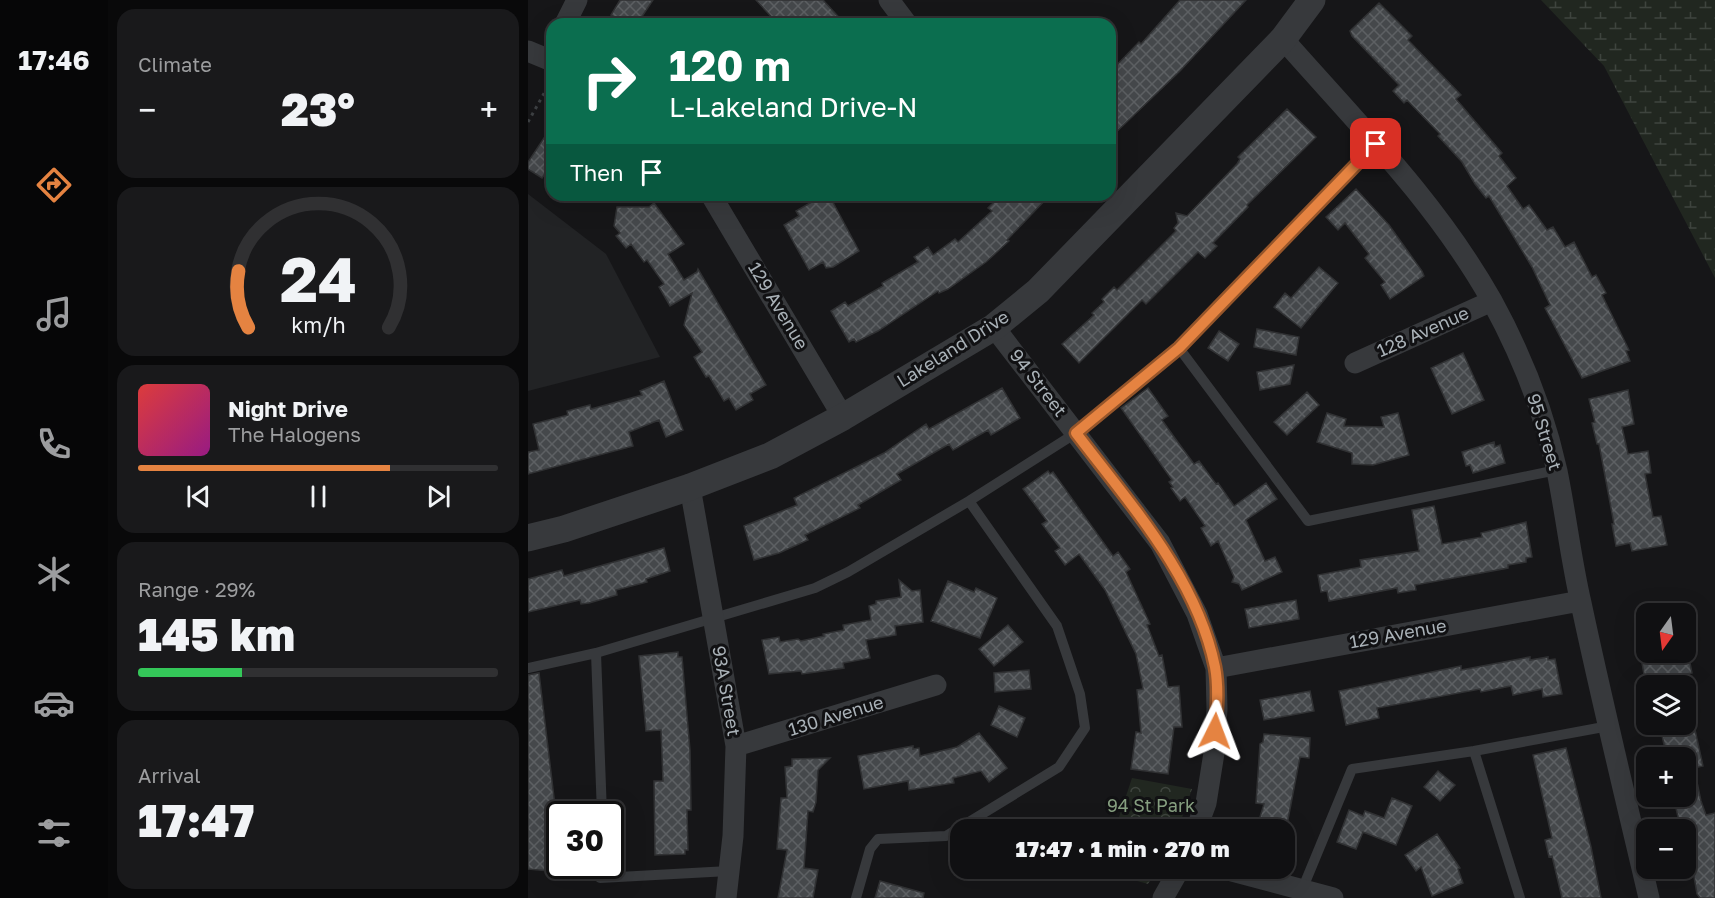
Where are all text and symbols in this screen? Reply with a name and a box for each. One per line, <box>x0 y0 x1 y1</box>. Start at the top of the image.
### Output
text: 120 m <box>669 40 791 90</box>
icon: right <box>570 42 648 120</box>
text: 17:46 <box>18 44 90 76</box>
text: Climate <box>138 52 212 76</box>
text: 23° <box>281 82 355 136</box>
text: − <box>138 90 156 129</box>
text: + <box>480 90 498 129</box>
text: L-Lakeland Drive-N <box>669 91 917 123</box>
pin <box>1350 118 1401 169</box>
icon: arrive <box>1359 127 1392 160</box>
icon: arrive <box>635 156 668 189</box>
text: Then <box>570 159 623 186</box>
icon: directions <box>33 164 75 206</box>
text: 24 <box>279 241 357 316</box>
street label: 129 Avenue <box>744 258 814 353</box>
icon: music <box>33 293 75 335</box>
street label: 128 Avenue <box>1373 301 1472 361</box>
street label: Lakeland Drive <box>892 305 1013 391</box>
text: km/h <box>291 313 345 339</box>
street label: 94 Street <box>1006 344 1072 421</box>
street label: 95 Street <box>1523 391 1567 473</box>
text: Night Drive <box>228 395 348 422</box>
text: The Halogens <box>228 422 361 446</box>
icon: phone <box>33 423 75 465</box>
icon: previous <box>182 480 215 513</box>
icon: pause <box>302 480 335 513</box>
icon: next <box>422 480 455 513</box>
icon: climate <box>33 553 75 595</box>
text: Range · 29% <box>138 577 255 601</box>
north arrow <box>1636 603 1696 663</box>
map controls <box>1636 603 1696 879</box>
text: 145 km <box>138 607 295 661</box>
street label: 129 Avenue <box>1348 614 1448 652</box>
street label: 93A Street <box>708 644 746 738</box>
button: layers <box>1636 675 1696 735</box>
icon: car <box>33 682 75 724</box>
street label: 130 Avenue <box>785 690 886 740</box>
position arrow <box>1183 699 1247 763</box>
button: + <box>1636 747 1696 807</box>
text: Arrival <box>138 763 201 787</box>
text: 17:47 <box>138 793 254 847</box>
park label: 94 St Park <box>1107 794 1195 816</box>
speed limit sign: 30 <box>546 801 624 879</box>
icon: filters <box>33 812 75 854</box>
button: − <box>1636 819 1696 879</box>
text: 17:47 · 1 min · 270 m <box>1015 835 1230 862</box>

